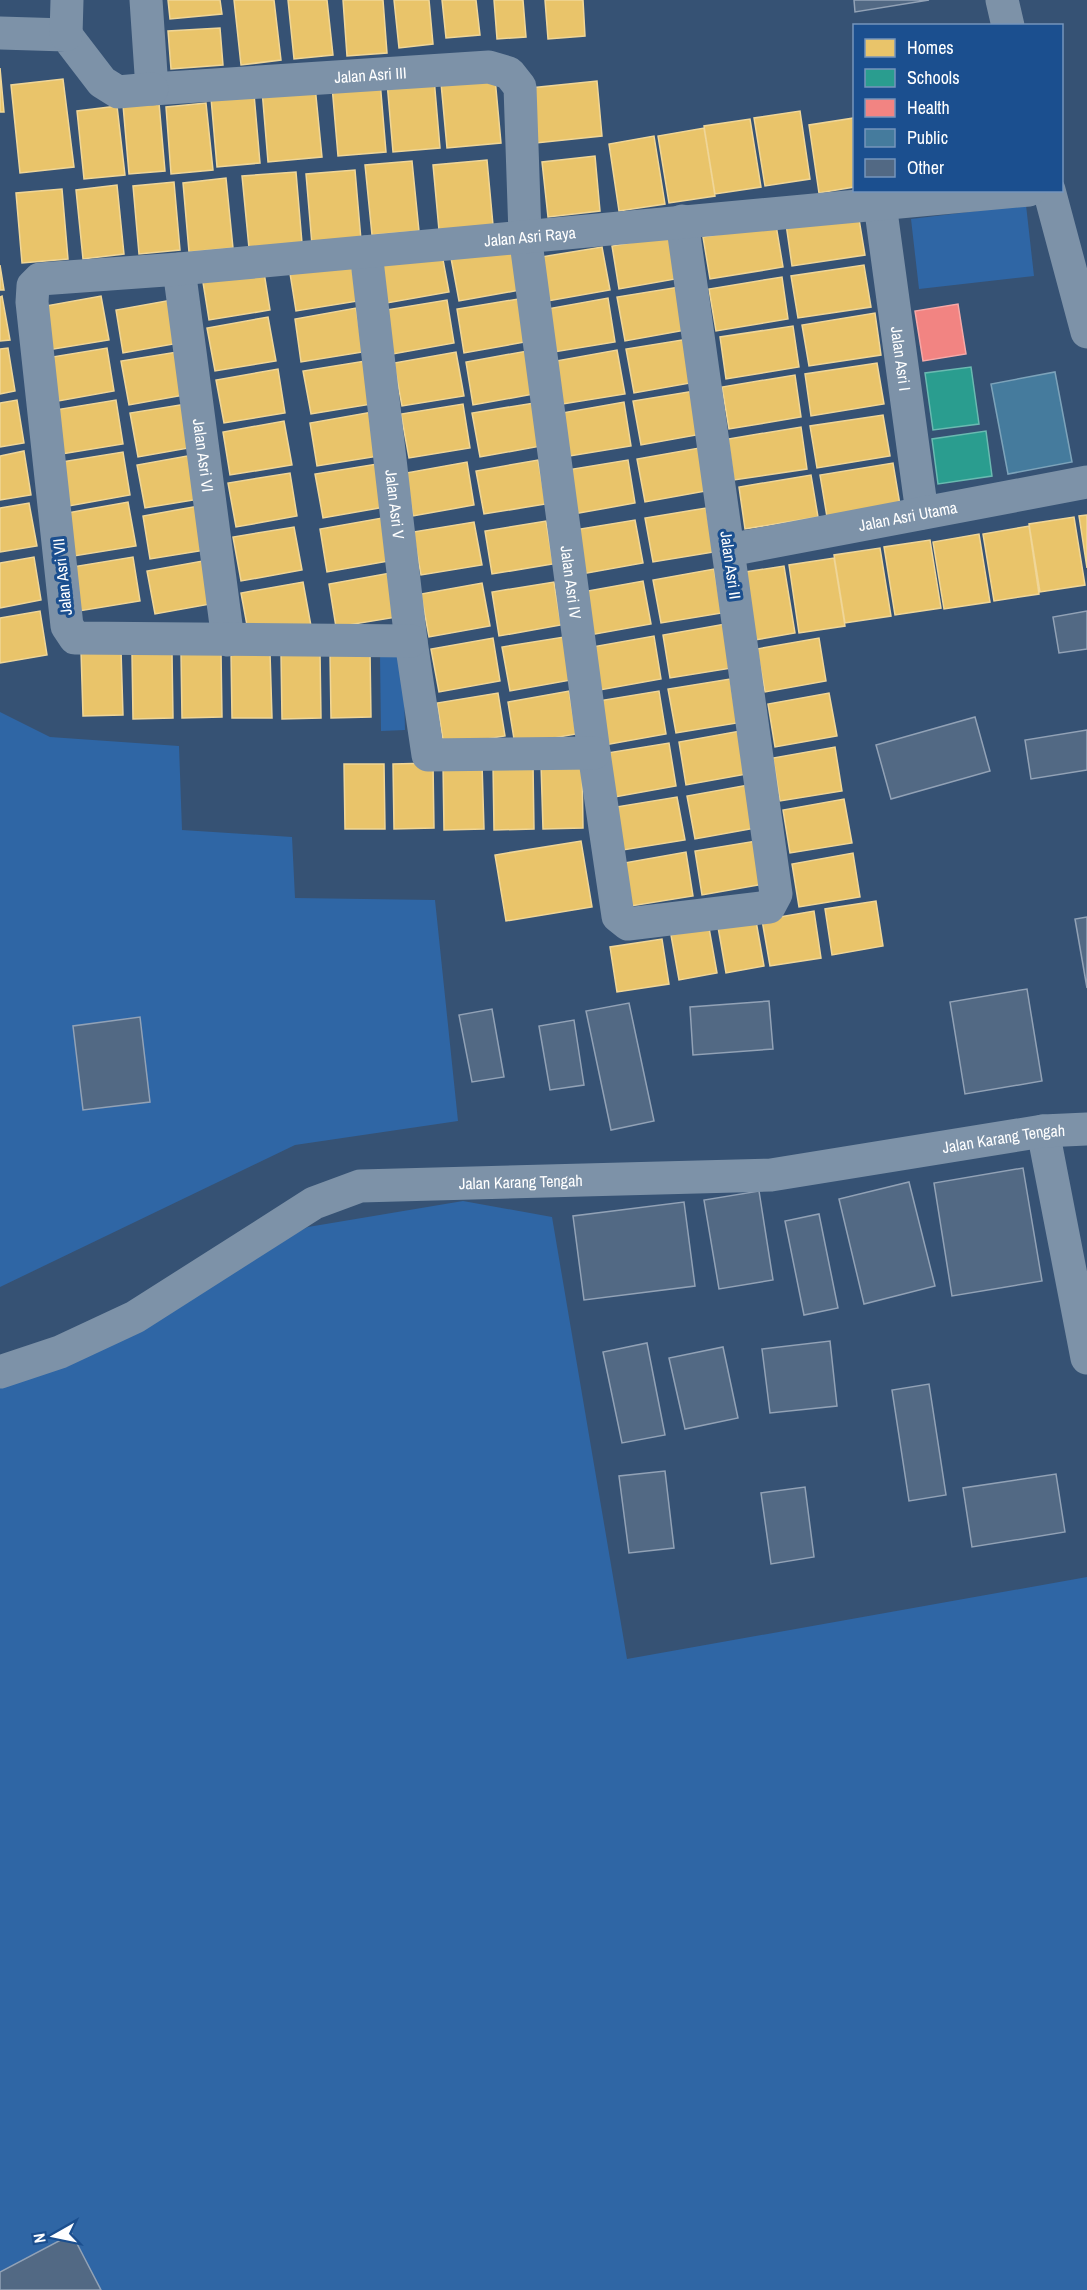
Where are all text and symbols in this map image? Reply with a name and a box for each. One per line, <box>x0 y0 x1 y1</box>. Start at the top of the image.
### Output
legend <box>853 24 1063 192</box>
text: Homes <box>907 35 954 60</box>
street label: Jalan Asri III <box>334 61 407 88</box>
text: Schools <box>907 65 960 90</box>
text: Health <box>907 95 950 120</box>
text: Public <box>907 125 948 150</box>
text: Other <box>907 155 944 180</box>
street label: Jalan Asri Raya <box>483 221 577 252</box>
street label: Jalan Asri I <box>886 325 916 392</box>
street label: Jalan Asri VI <box>188 417 219 493</box>
street label: Jalan Asri V <box>380 468 410 541</box>
street label: Jalan Asri Utama <box>857 496 960 536</box>
street label: Jalan Asri II <box>715 530 747 600</box>
street label: Jalan Asri VII <box>47 537 77 617</box>
street label: Jalan Asri IV <box>555 544 587 620</box>
street label: Jalan Karang Tengah <box>941 1119 1065 1158</box>
street label: Jalan Karang Tengah <box>458 1169 583 1194</box>
north arrow <box>24 2206 84 2266</box>
text: N <box>28 2232 51 2245</box>

